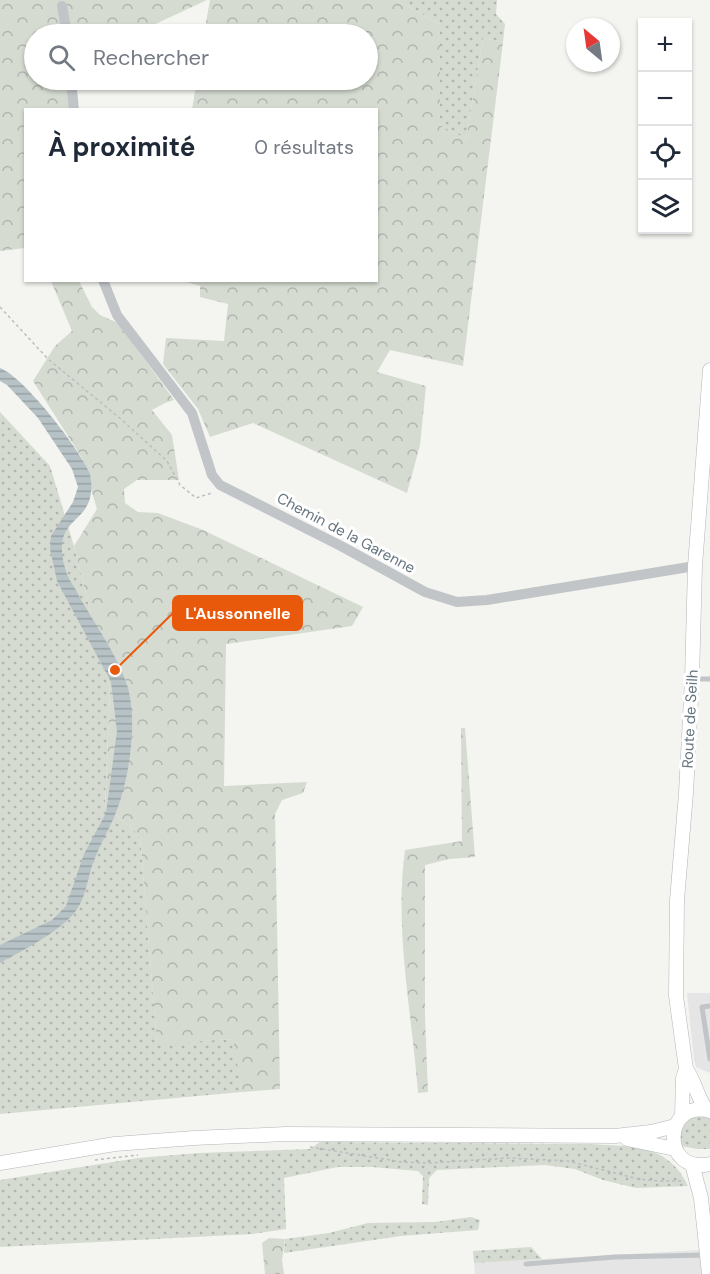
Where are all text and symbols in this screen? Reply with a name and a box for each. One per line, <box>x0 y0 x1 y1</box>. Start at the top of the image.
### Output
north arrow <box>566 18 620 72</box>
map controls <box>638 18 692 234</box>
button: + <box>638 18 692 72</box>
search box <box>24 24 378 90</box>
icon: search <box>45 41 78 74</box>
text: Rechercher <box>93 43 209 72</box>
button: − <box>638 72 692 126</box>
button: locate <box>638 126 692 180</box>
text: À proximité <box>48 130 195 164</box>
text: 0 résultats <box>254 134 354 160</box>
button: layers <box>638 180 692 234</box>
street label: Chemin de la Garenne <box>273 488 419 578</box>
callout: L'Aussonnelle <box>173 596 302 630</box>
text: L'Aussonnelle <box>185 603 291 624</box>
street label: Route de Seilh <box>677 669 703 769</box>

